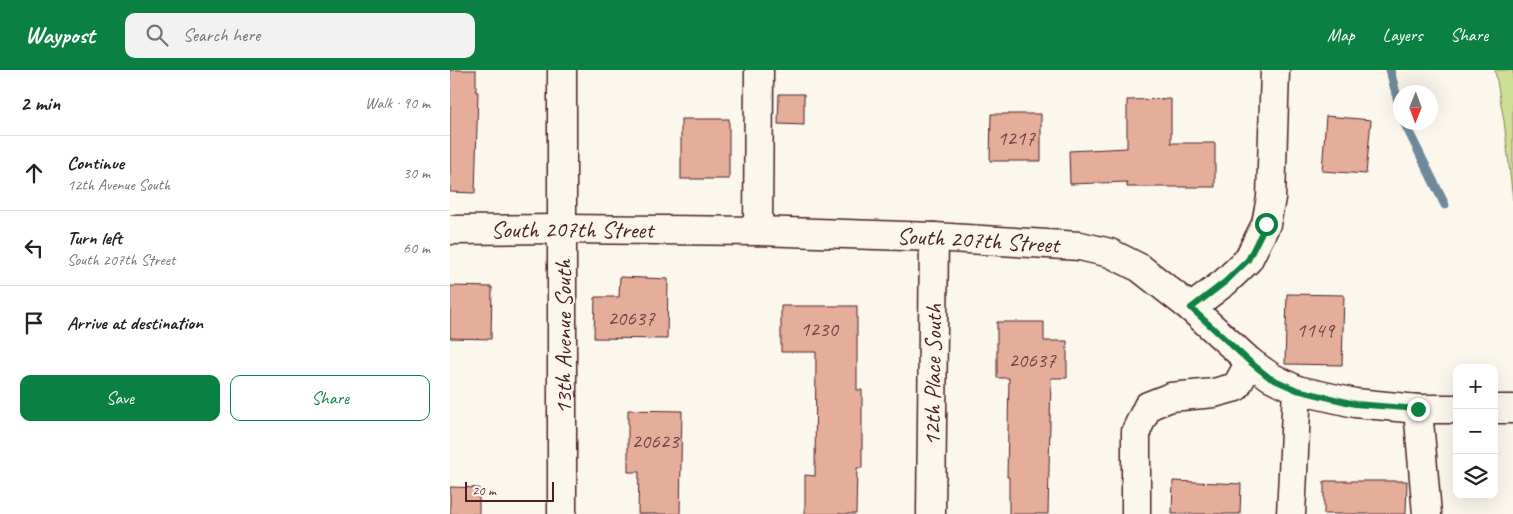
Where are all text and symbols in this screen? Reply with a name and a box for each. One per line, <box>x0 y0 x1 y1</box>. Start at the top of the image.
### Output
search box <box>125 13 475 58</box>
text: Waypost <box>25 20 95 50</box>
icon: search <box>143 21 171 49</box>
text: Search here <box>183 23 260 47</box>
text: Map <box>1327 24 1355 46</box>
text: Layers <box>1383 24 1422 46</box>
text: Share <box>1450 24 1488 46</box>
north arrow <box>1393 85 1438 130</box>
text: 2 min <box>20 90 60 116</box>
text: Walk · 90 m <box>365 93 430 113</box>
house number: 1217 <box>997 125 1036 151</box>
text: Continue <box>67 151 124 175</box>
icon: ahead <box>20 159 48 187</box>
text: 30 m <box>403 163 430 183</box>
text: 12th Avenue South <box>67 175 170 195</box>
route start <box>1255 213 1278 236</box>
street label: South 207th Street <box>491 214 655 245</box>
street label: South 207th Street <box>896 221 1062 260</box>
text: Turn left <box>67 226 122 250</box>
icon: left <box>20 234 48 262</box>
text: 60 m <box>403 238 430 258</box>
text: South 207th Street <box>67 250 175 270</box>
street label: 13th Avenue South <box>548 258 578 414</box>
street label: 12th Place South <box>917 303 948 446</box>
house number: 20637 <box>607 305 656 331</box>
icon: arrive <box>20 309 48 337</box>
text: Arrive at destination <box>67 311 203 335</box>
house number: 1230 <box>800 316 839 342</box>
house number: 1149 <box>1296 317 1335 343</box>
house number: 20637 <box>1008 347 1057 373</box>
map controls <box>1453 364 1498 499</box>
button: + <box>1453 364 1498 409</box>
button: Save <box>20 375 220 421</box>
button: Share <box>230 375 430 421</box>
route end <box>1407 398 1430 421</box>
button: − <box>1453 409 1498 454</box>
house number: 20623 <box>631 428 680 454</box>
button: layers <box>1453 454 1498 499</box>
scale bar <box>465 479 554 502</box>
text: 20 m <box>472 482 496 499</box>

